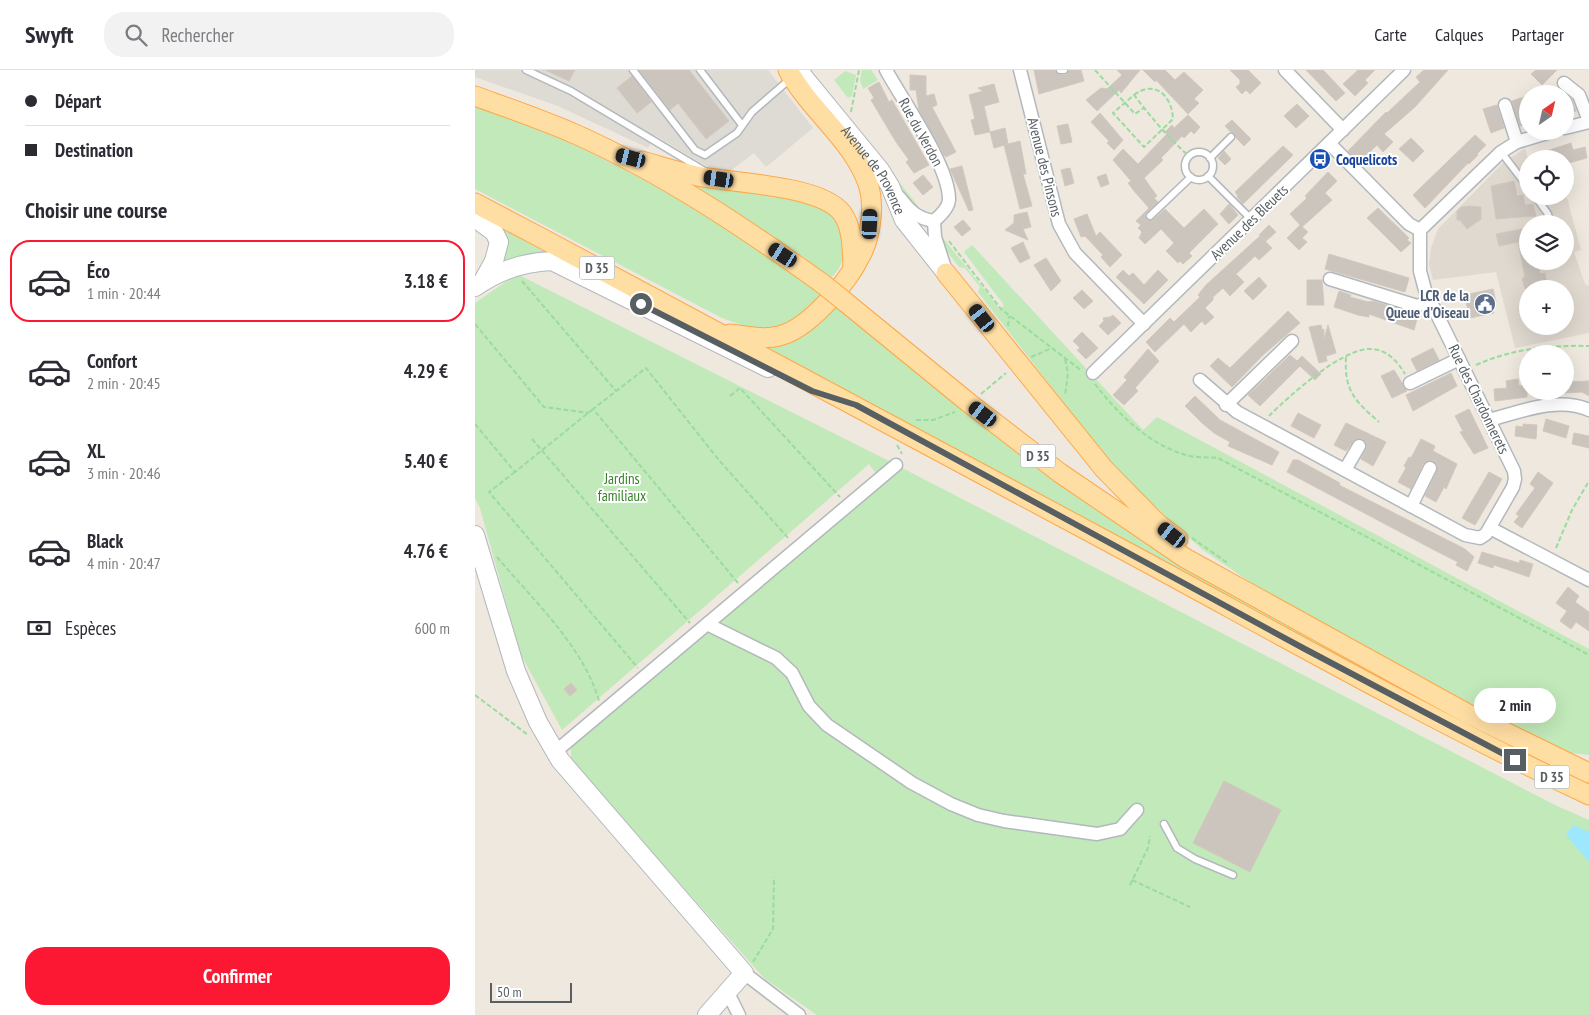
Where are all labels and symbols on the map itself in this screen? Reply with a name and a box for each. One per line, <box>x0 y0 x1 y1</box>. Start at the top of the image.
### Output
north arrow <box>1519 85 1574 140</box>
street label: Rue du Verdon <box>895 95 947 169</box>
street label: Avenue des Pinsons <box>1023 115 1067 219</box>
street label: Avenue de Provence <box>838 121 910 217</box>
car <box>614 147 647 169</box>
bus stop icon: Coquelicots <box>1308 147 1332 171</box>
place label: Coquelicots <box>1336 150 1397 169</box>
car <box>703 169 734 189</box>
street label: Avenue des Bleuets <box>1206 180 1292 264</box>
car <box>861 209 878 239</box>
car <box>766 241 799 269</box>
road number: D 35 <box>579 257 615 280</box>
place label: LCR de la Queue d'Oiseau <box>1386 286 1469 322</box>
public building icon: LCR de la Queue d'Oiseau <box>1473 292 1497 316</box>
route start <box>630 293 652 315</box>
car <box>966 302 997 334</box>
street label: Rue des Chardonnerets <box>1444 341 1514 457</box>
car <box>966 399 999 429</box>
road number: D 35 <box>1021 444 1055 468</box>
park label: Jardins familiaux <box>598 469 646 505</box>
car <box>1155 520 1188 550</box>
callout: 2 min <box>1474 688 1556 722</box>
route end <box>1504 749 1526 771</box>
road number: D 35 <box>1535 766 1569 789</box>
scale bar <box>490 980 573 1003</box>

